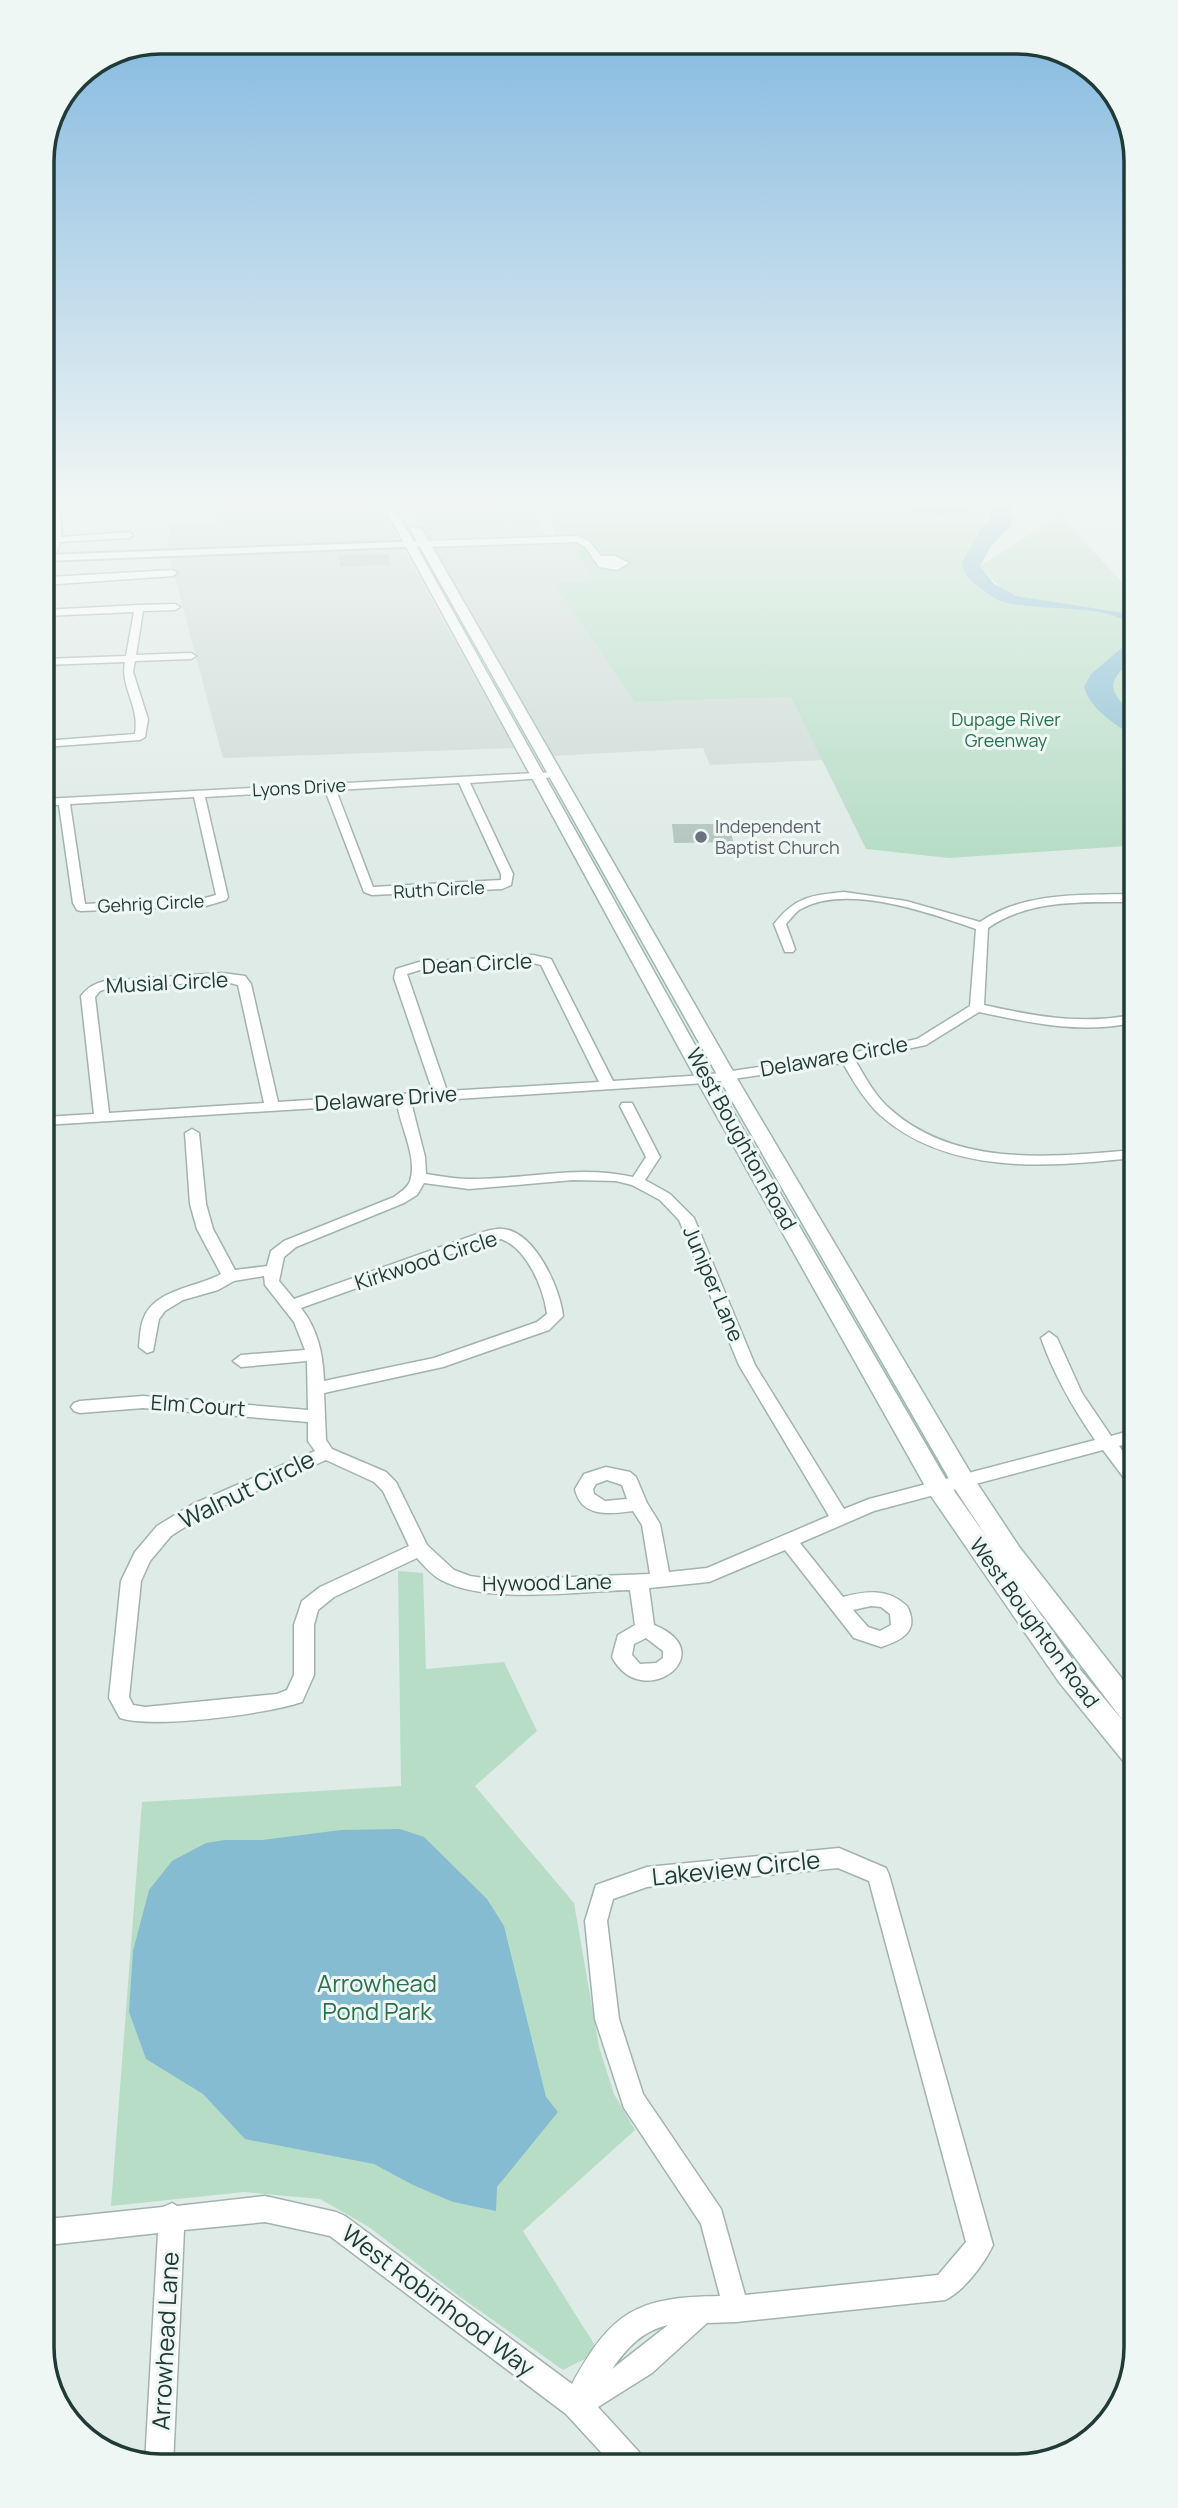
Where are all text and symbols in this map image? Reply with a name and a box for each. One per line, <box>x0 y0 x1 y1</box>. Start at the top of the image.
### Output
park label: Dupage River Greenway <box>951 707 1061 752</box>
street label: Lyons Drive <box>251 773 346 801</box>
place label: Independent Baptist Church <box>715 814 840 859</box>
marker: Independent Baptist Church <box>693 829 709 845</box>
street label: Ruth Circle <box>393 875 485 903</box>
street label: Gehrig Circle <box>97 888 205 918</box>
street label: Dean Circle <box>421 946 533 980</box>
street label: Musial Circle <box>105 965 229 999</box>
street label: Delaware Circle <box>758 1029 910 1083</box>
street label: West Boughton Road <box>680 1043 804 1234</box>
street label: Delaware Drive <box>314 1079 458 1117</box>
street label: Juniper Lane <box>677 1221 751 1346</box>
street label: Kirkwood Circle <box>351 1224 501 1296</box>
street label: Elm Court <box>150 1388 246 1422</box>
street label: Walnut Circle <box>173 1442 320 1536</box>
street label: West Boughton Road <box>964 1532 1106 1713</box>
street label: Hywood Lane <box>482 1567 612 1597</box>
street label: Lakeview Circle <box>650 1842 822 1893</box>
park label: Arrowhead Pond Park <box>317 1966 437 2027</box>
street label: West Robinhood Way <box>336 2216 542 2384</box>
street label: Arrowhead Lane <box>143 2251 186 2431</box>

